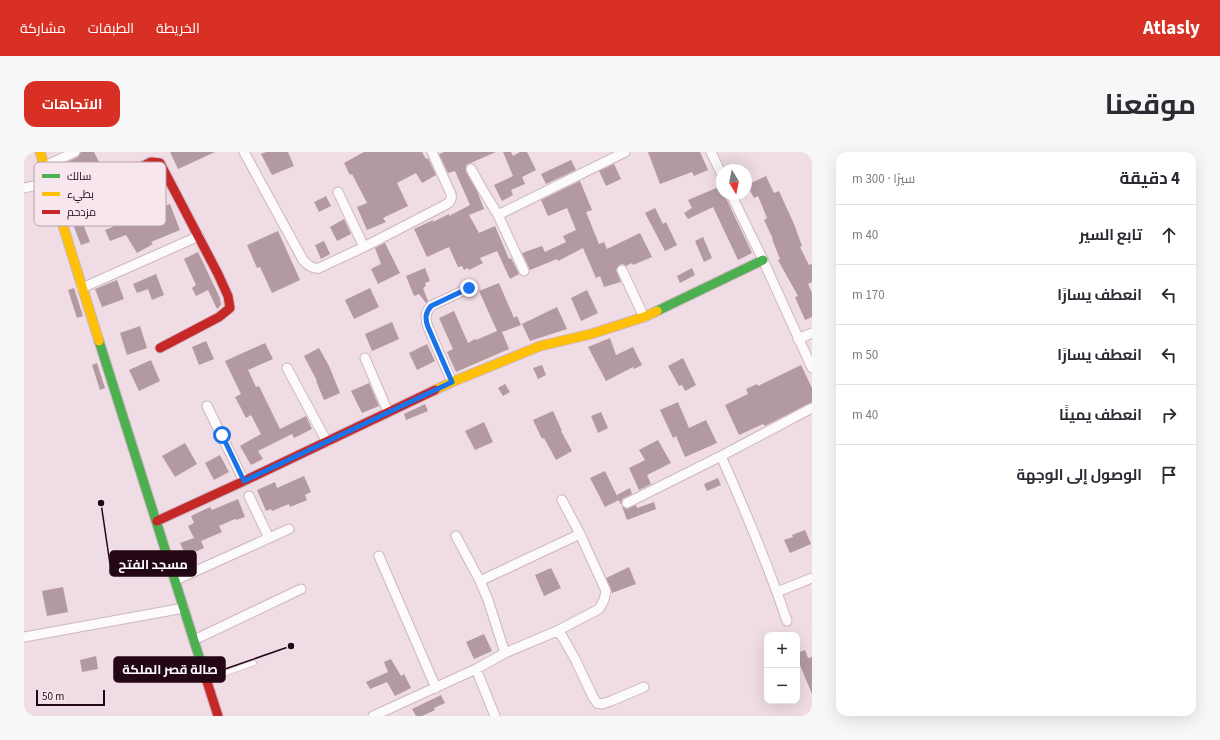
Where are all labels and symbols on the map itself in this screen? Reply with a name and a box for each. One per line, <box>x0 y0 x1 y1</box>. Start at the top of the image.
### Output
legend <box>34 162 166 226</box>
north arrow <box>716 164 752 200</box>
text: سالك <box>67 169 91 184</box>
text: بطيء <box>67 187 94 203</box>
text: مزدحم <box>67 205 96 220</box>
route end <box>460 279 478 297</box>
route start <box>213 426 231 444</box>
callout: مسجد الفتح <box>110 551 196 576</box>
text: مسجد الفتح <box>118 556 188 574</box>
callout: صالة قصر الملكة <box>114 657 225 682</box>
text: صالة قصر الملكة <box>122 661 218 679</box>
scale bar <box>36 688 105 707</box>

